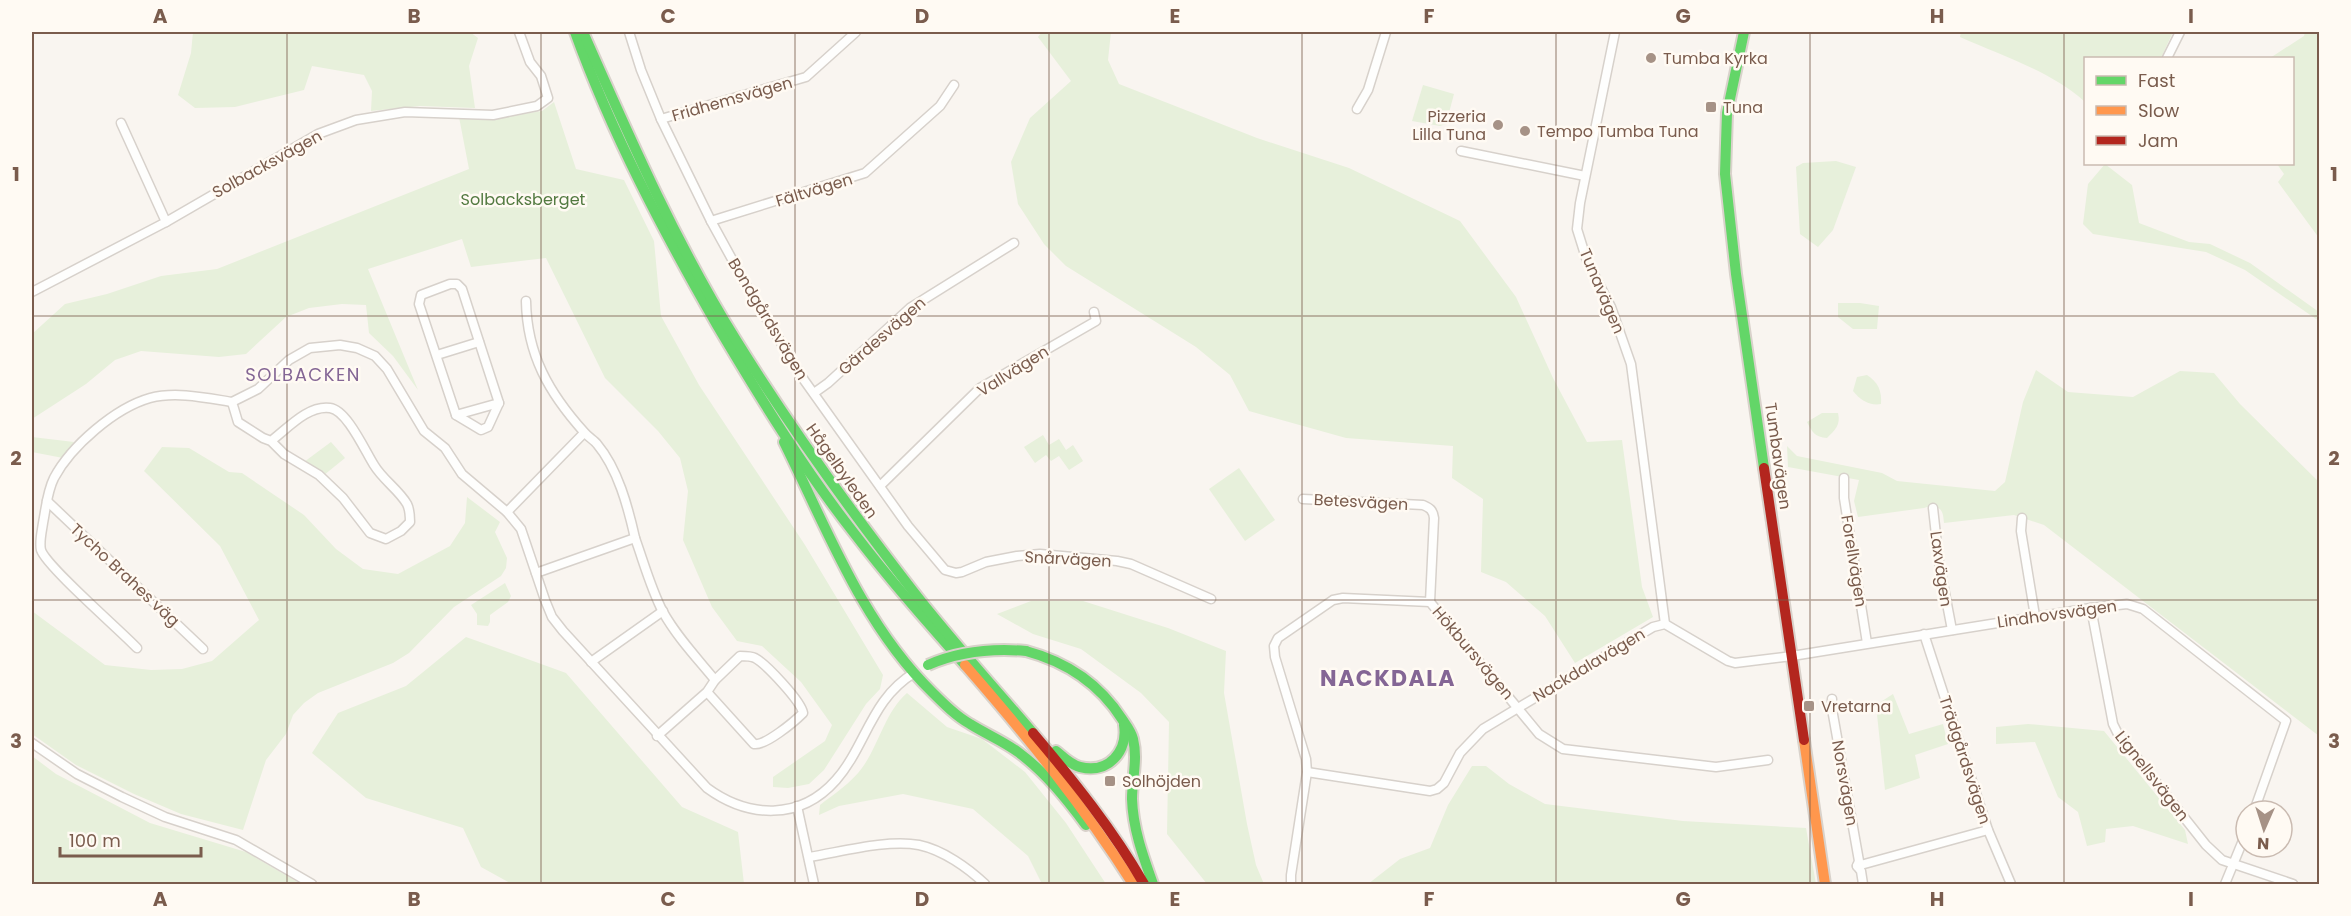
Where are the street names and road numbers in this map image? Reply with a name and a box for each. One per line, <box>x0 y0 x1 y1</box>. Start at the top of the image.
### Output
street label: Fridhemsvägen <box>669 71 795 127</box>
street label: Solbacksvägen <box>208 124 326 204</box>
street label: Fältvägen <box>773 167 855 213</box>
street label: Tunavägen <box>1574 245 1630 337</box>
street label: Bondgårdsvägen <box>722 254 814 384</box>
street label: Gärdesvägen <box>833 292 931 380</box>
street label: Vallvägen <box>973 340 1053 402</box>
street label: Tumbavägen <box>1759 401 1797 511</box>
street label: Hågelbyleden <box>801 419 883 523</box>
street label: Betesvägen <box>1313 488 1409 516</box>
street label: Forellvägen <box>1835 513 1873 609</box>
street label: Tycho Brahes väg <box>65 518 185 632</box>
street label: Laxvägen <box>1924 530 1958 608</box>
street label: Snårvägen <box>1024 545 1112 573</box>
street label: Lindhovsvägen <box>1996 594 2118 634</box>
street label: Hökbursvägen <box>1427 601 1519 705</box>
street label: Nackdalavägen <box>1529 622 1649 708</box>
street label: Trädgårdsvägen <box>1933 693 1997 827</box>
street label: Lignellsvägen <box>2109 726 2195 826</box>
street label: Norsvägen <box>1826 738 1864 828</box>

